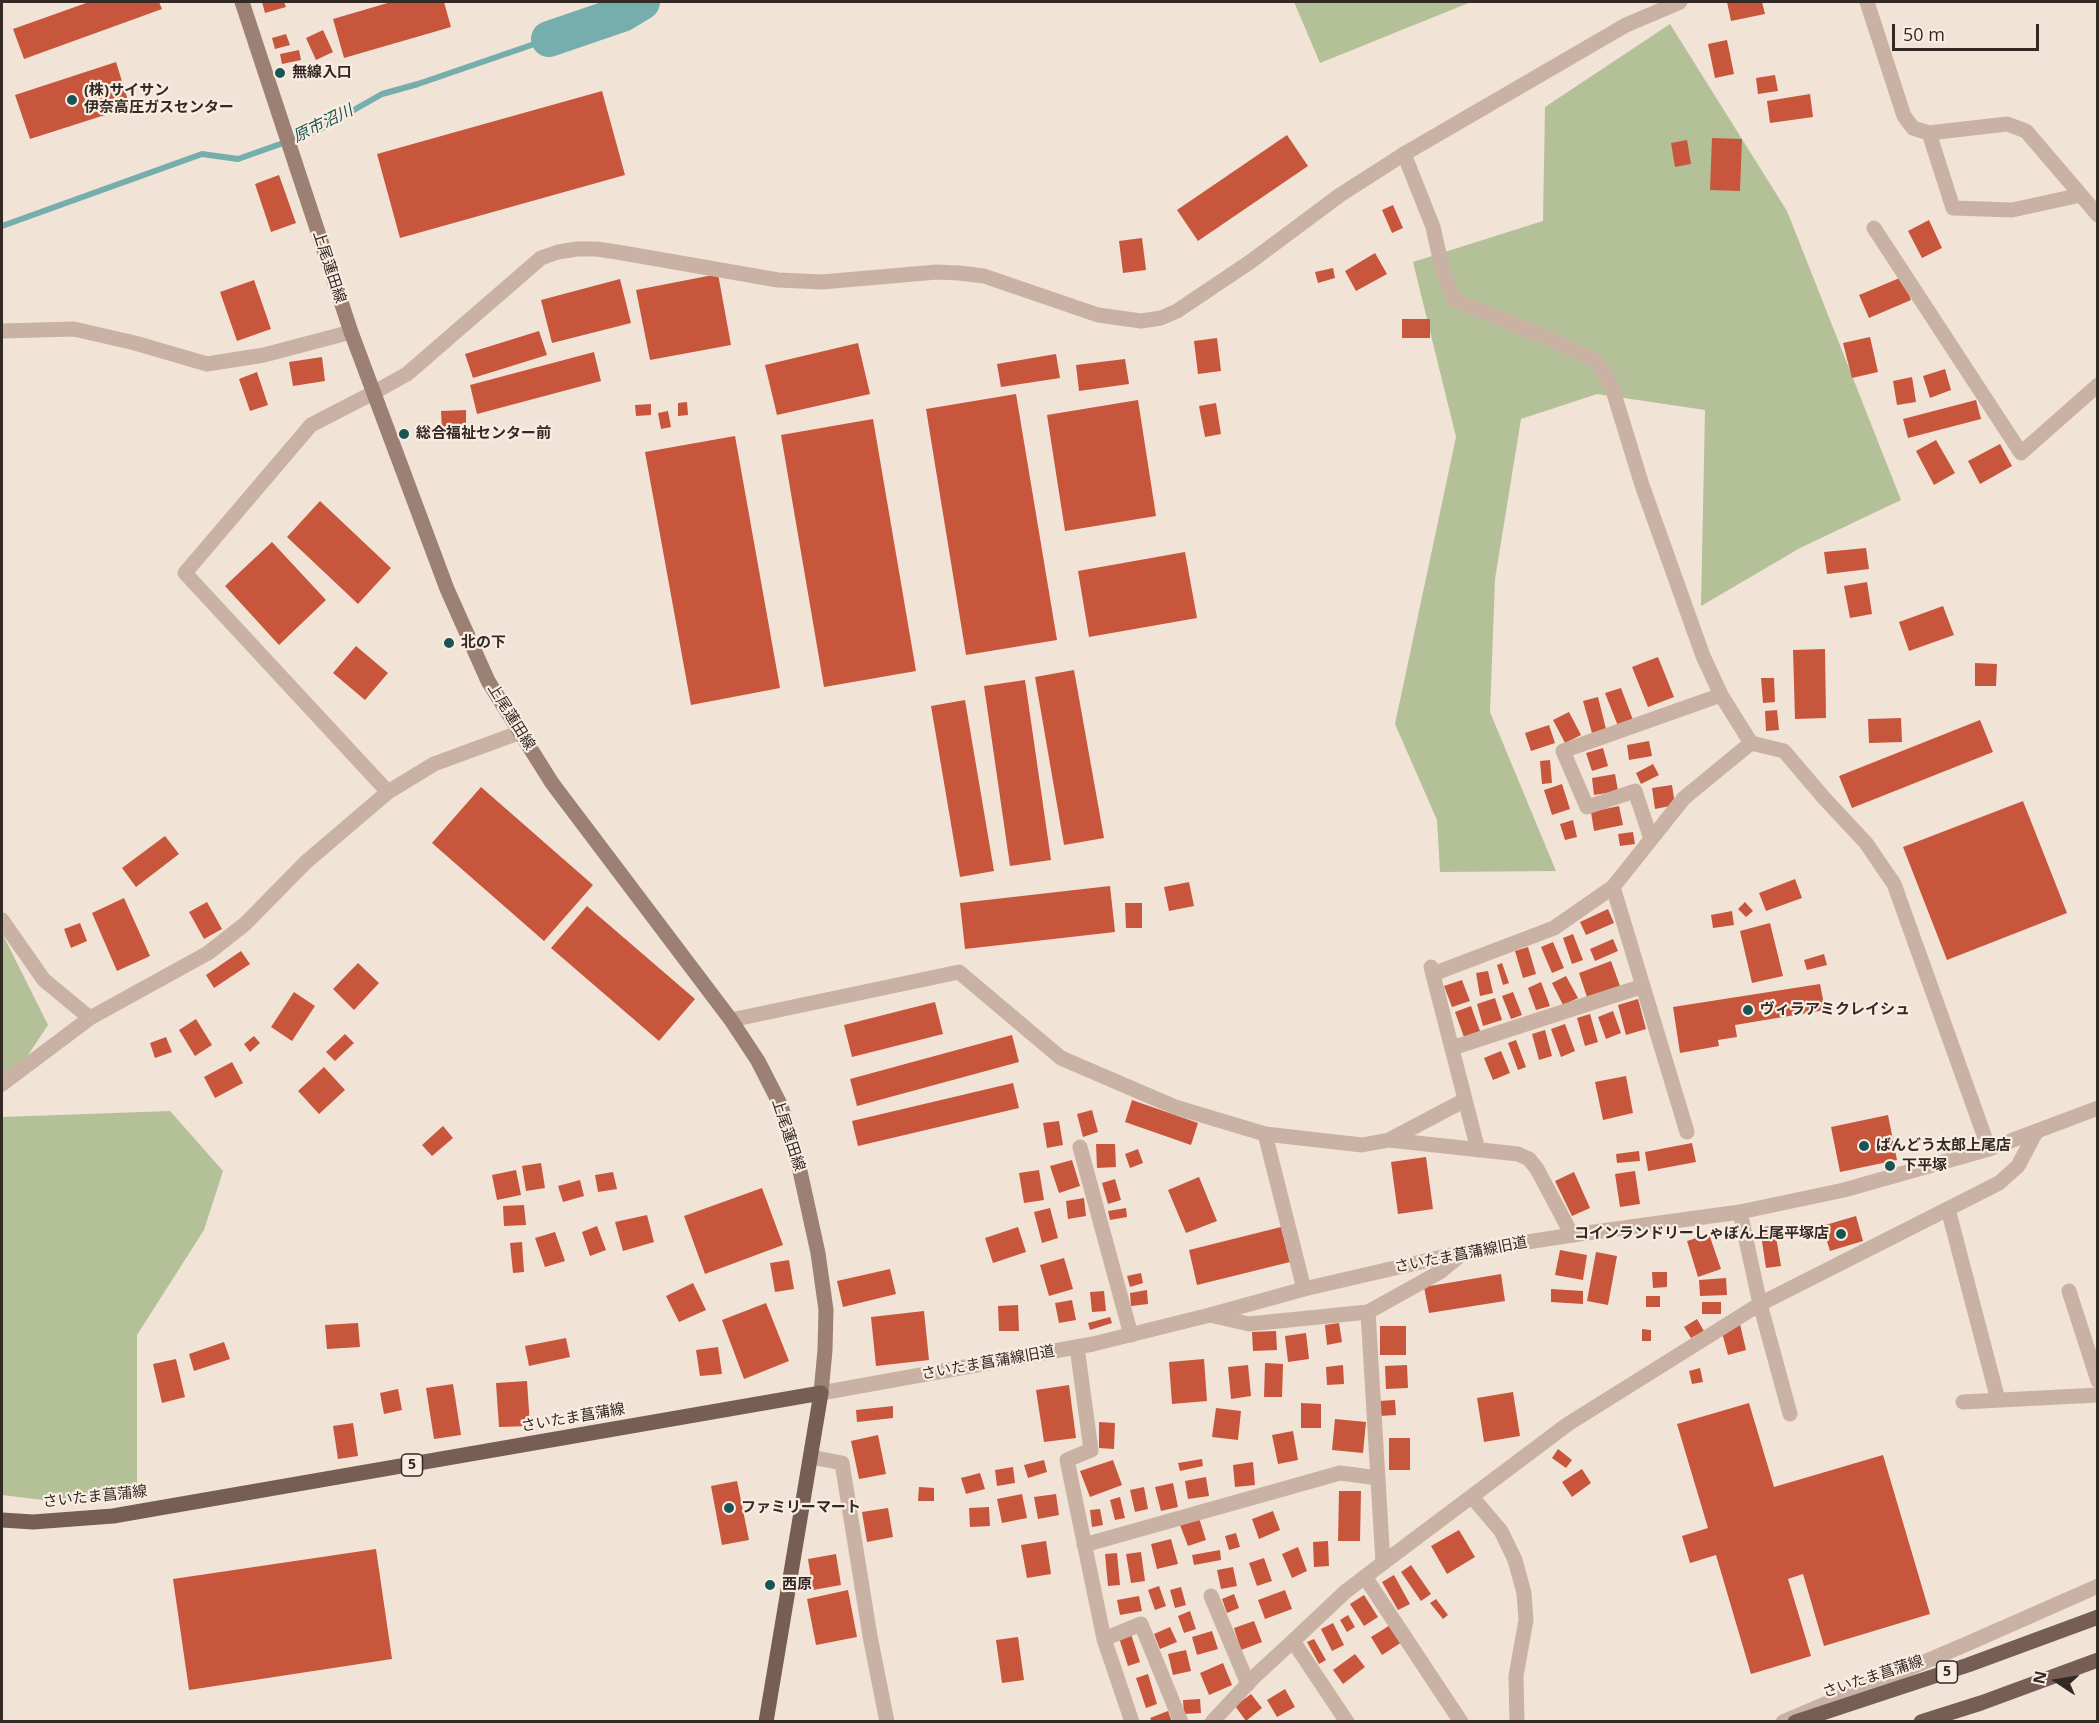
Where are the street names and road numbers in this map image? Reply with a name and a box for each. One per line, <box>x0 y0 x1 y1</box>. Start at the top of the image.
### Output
street label: 上尾蓮田線 <box>309 229 349 305</box>
street label: 上尾蓮田線 <box>483 680 539 754</box>
street label: 上尾蓮田線 <box>768 1097 808 1173</box>
street label: さいたま菖蒲線旧道 <box>1393 1233 1529 1277</box>
street label: さいたま菖蒲線旧道 <box>920 1342 1056 1384</box>
street label: さいたま菖蒲線 <box>520 1400 626 1436</box>
road number: 5 <box>402 1454 422 1476</box>
street label: さいたま菖蒲線 <box>42 1483 148 1511</box>
street label: さいたま菖蒲線 <box>1820 1652 1926 1702</box>
road number: 5 <box>1936 1661 1958 1683</box>

